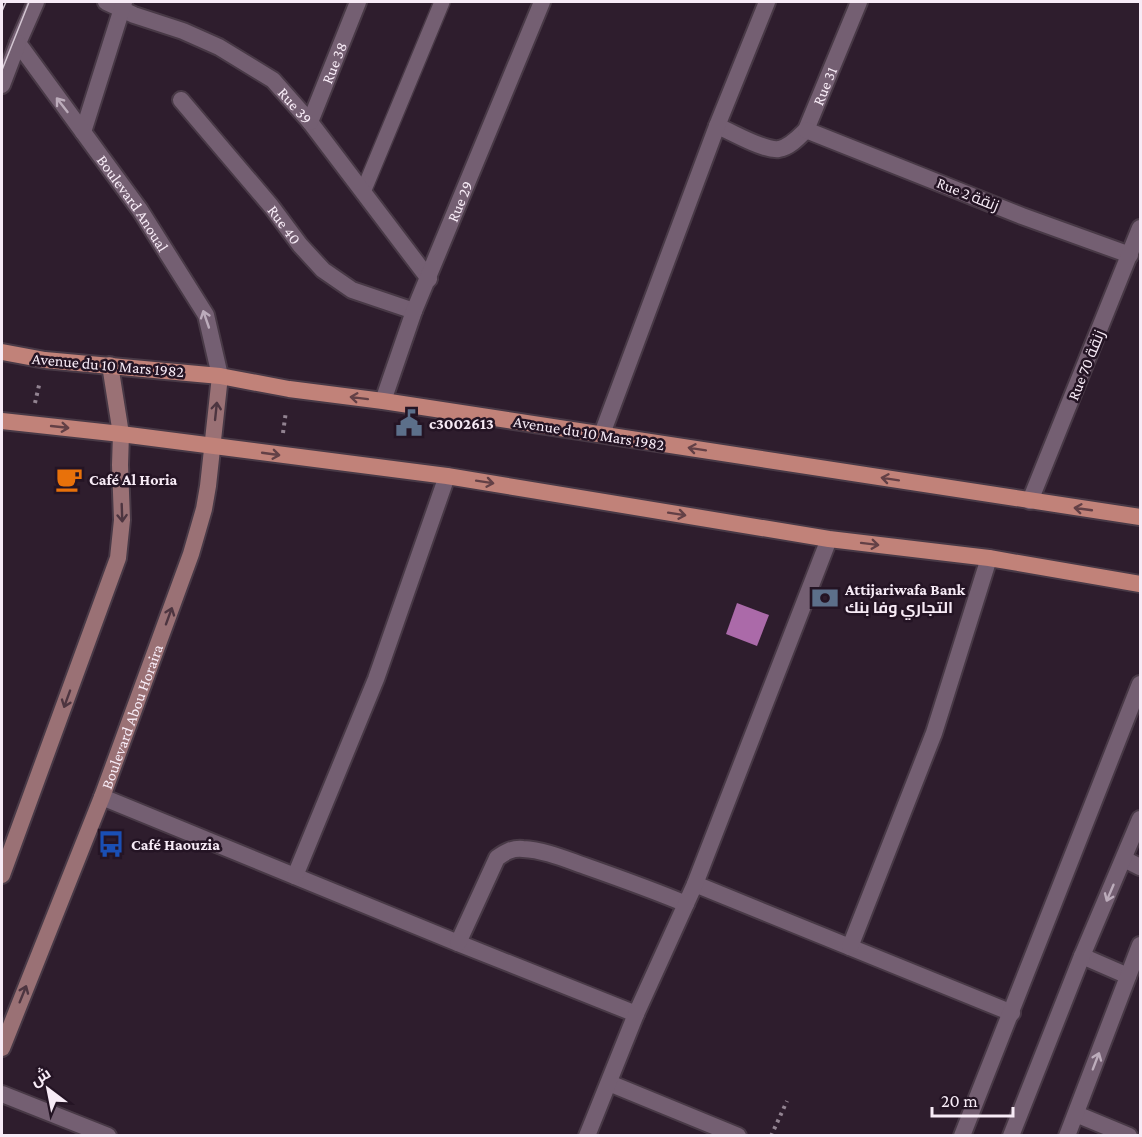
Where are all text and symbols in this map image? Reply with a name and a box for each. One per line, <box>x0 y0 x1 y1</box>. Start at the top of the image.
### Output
street label: Rue 38 <box>318 39 350 86</box>
street label: Rue 31 <box>809 64 840 108</box>
street label: Rue 39 <box>275 84 316 127</box>
one-way arrow <box>56 98 69 114</box>
street label: Boulevard Anoual <box>94 151 172 254</box>
street label: Rue 2 زنقة <box>934 174 1002 215</box>
street label: Rue 29 <box>443 178 476 224</box>
street label: Rue 40 <box>265 202 305 247</box>
one-way arrow <box>199 310 210 329</box>
street label: Rue 70 زنقة <box>1064 327 1109 403</box>
street label: Avenue du 10 Mars 1982 <box>31 350 185 380</box>
one-way arrow <box>350 392 369 403</box>
one-way arrow <box>211 402 222 421</box>
public building icon: c3002613 <box>394 408 424 438</box>
street label: Avenue du 10 Mars 1982 <box>512 413 666 453</box>
place label: c3002613 <box>429 415 494 432</box>
one-way arrow <box>49 422 69 433</box>
one-way arrow <box>688 444 708 455</box>
one-way arrow <box>260 449 280 460</box>
cafe icon: Café Al Horia <box>54 464 84 494</box>
place label: Café Al Horia <box>89 471 178 488</box>
one-way arrow <box>880 474 900 485</box>
one-way arrow <box>474 477 494 488</box>
one-way arrow <box>116 503 128 523</box>
one-way arrow <box>1073 503 1093 514</box>
one-way arrow <box>667 509 686 520</box>
one-way arrow <box>859 539 879 550</box>
place label: Attijariwafa Bank التجاري وفا بنك <box>844 581 966 620</box>
bank icon: Attijariwafa Bank التجاري وفا بنك <box>810 583 840 613</box>
one-way arrow <box>164 607 175 626</box>
street label: Boulevard Abou Horaira <box>97 641 166 791</box>
one-way arrow <box>60 689 71 708</box>
bus stop icon: Café Haouzia <box>96 829 126 859</box>
place label: Café Haouzia <box>131 836 220 853</box>
one-way arrow <box>1104 883 1115 901</box>
one-way arrow <box>18 985 29 1004</box>
one-way arrow <box>1091 1052 1102 1071</box>
north arrow <box>18 1059 78 1119</box>
text: ش <box>27 1064 54 1090</box>
scale bar <box>932 1080 1013 1118</box>
text: 20 m <box>941 1091 978 1111</box>

